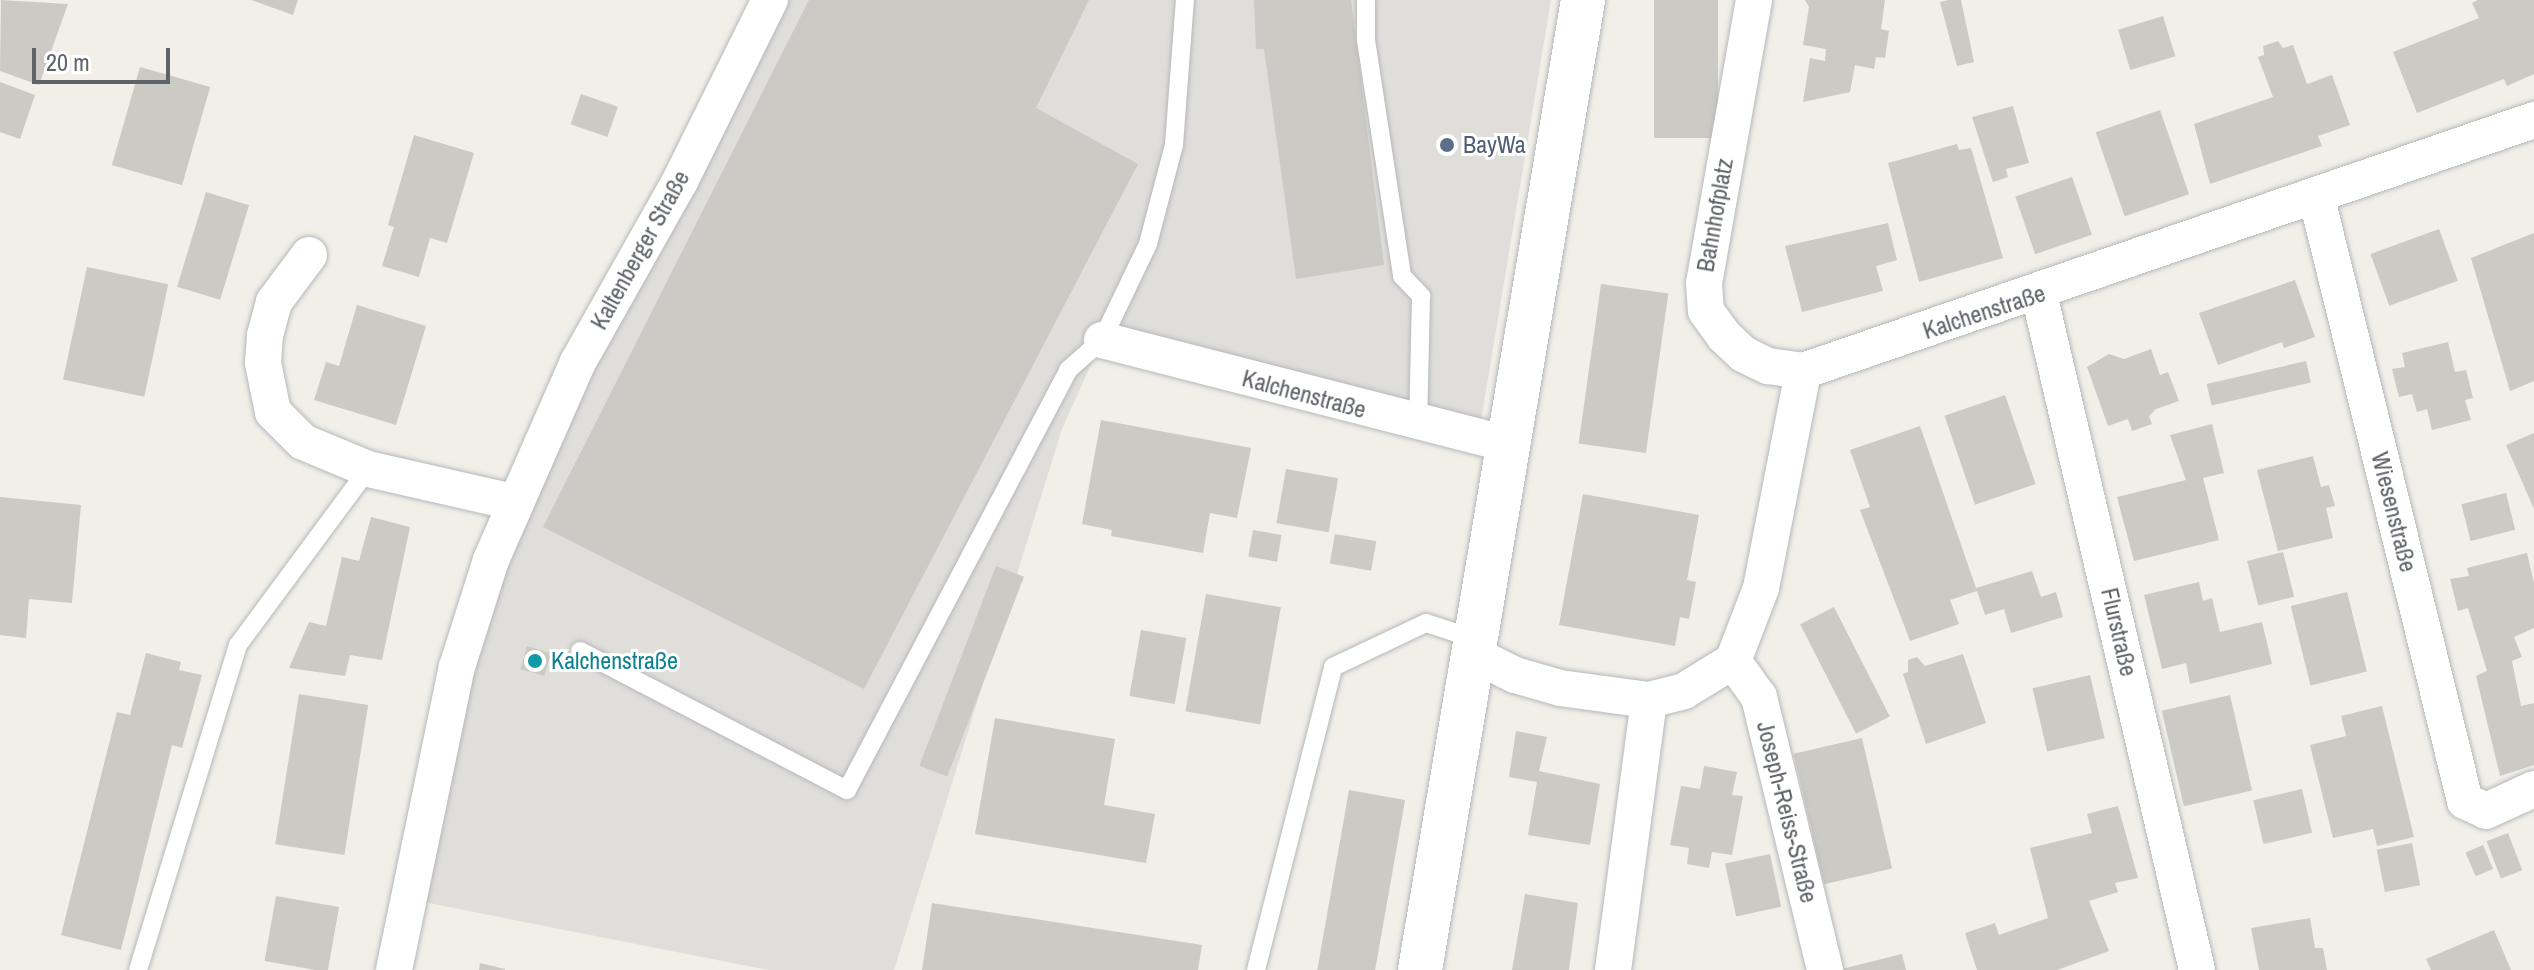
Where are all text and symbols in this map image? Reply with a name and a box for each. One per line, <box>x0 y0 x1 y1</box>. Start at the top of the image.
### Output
scale bar <box>36 32 174 82</box>
text: 20 m <box>46 46 90 78</box>
place label: BayWa <box>1463 131 1526 159</box>
marker: BayWa <box>1438 136 1456 154</box>
street label: Bahnhofplatz <box>1691 156 1739 274</box>
street label: Kaltenberger Straße <box>584 166 696 334</box>
street label: Kalchenstraße <box>1919 279 2049 345</box>
street label: Kalchenstraße <box>1239 364 1369 424</box>
street label: Wiesenstraße <box>2365 449 2423 575</box>
street label: Flurstraße <box>2095 585 2143 679</box>
place label: Kalchenstraße <box>551 647 678 675</box>
marker: Kalchenstraße <box>526 652 544 670</box>
street label: Joseph-Reiss-Straße <box>1751 718 1823 906</box>

